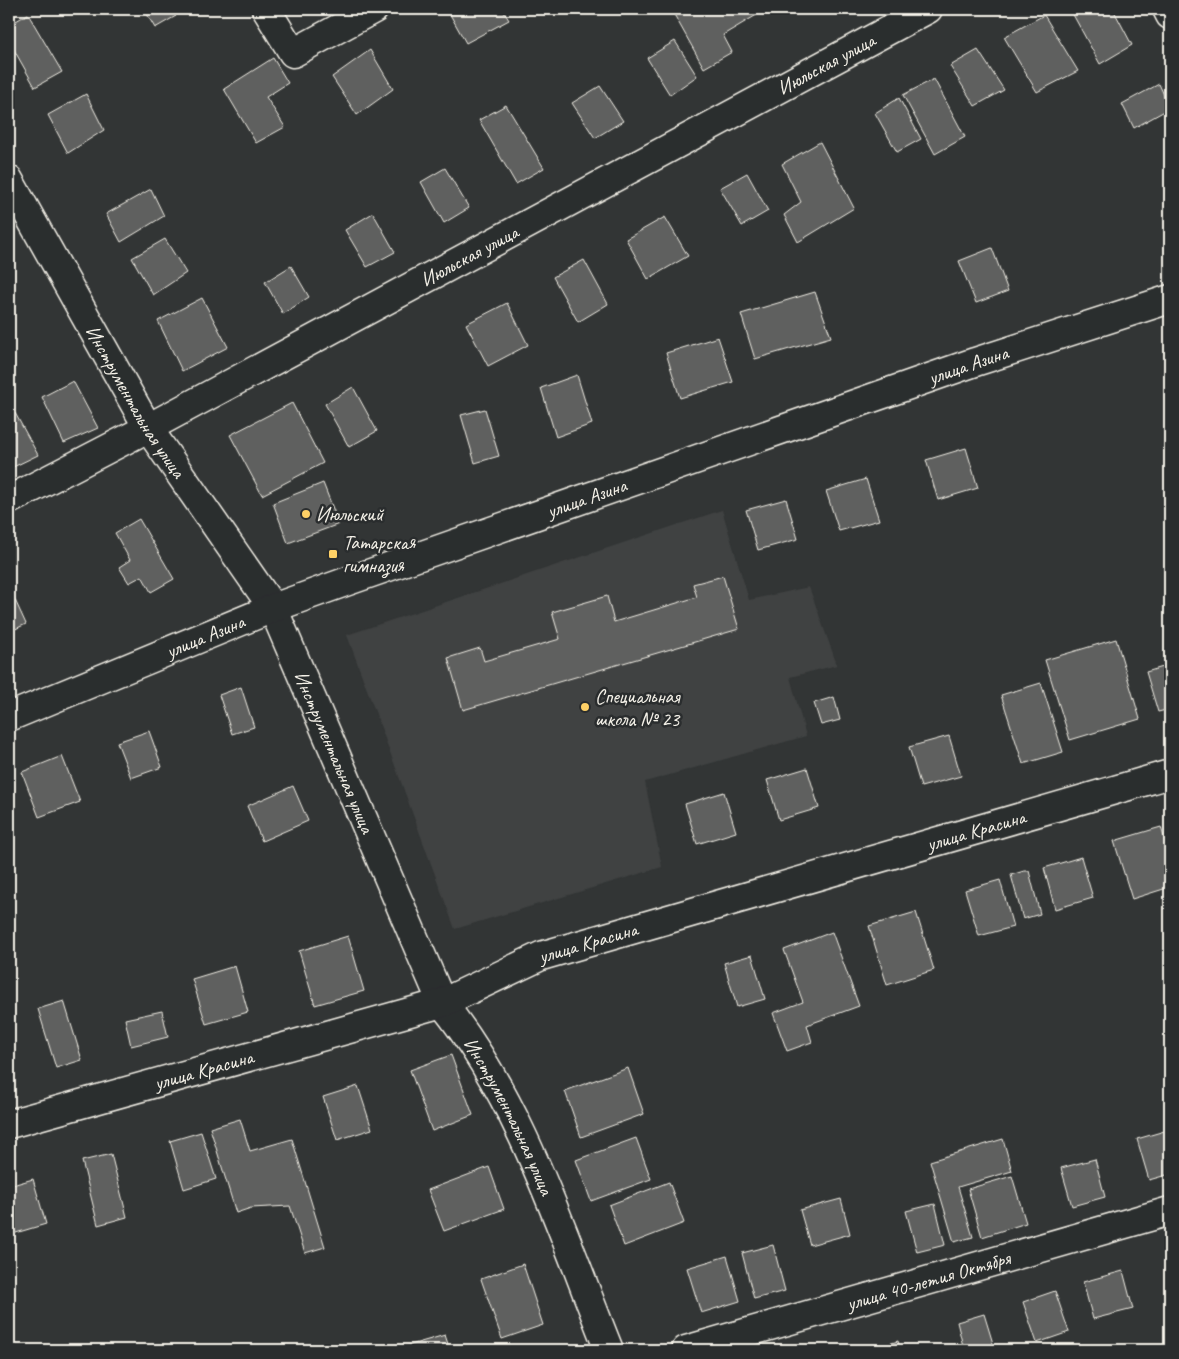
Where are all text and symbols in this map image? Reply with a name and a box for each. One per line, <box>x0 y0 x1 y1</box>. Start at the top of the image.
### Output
street label: Июльская улица <box>773 27 881 101</box>
street label: Июльская улица <box>416 219 524 292</box>
street label: Инструментальная улица <box>80 321 192 484</box>
street label: улица Азина <box>924 340 1013 391</box>
street label: улица Азина <box>543 472 632 524</box>
place label: Июльский <box>316 502 385 527</box>
marker: Июльский <box>300 508 312 520</box>
place label: Татарская гимназия <box>343 530 416 579</box>
marker: Татарская гимназия <box>327 548 339 560</box>
street label: улица Азина <box>161 608 250 664</box>
street label: Инструментальная улица <box>288 667 381 839</box>
place label: Специальная школа № 23 <box>595 684 681 732</box>
marker: Специальная школа № 23 <box>579 701 591 713</box>
street label: улица Красина <box>923 804 1030 857</box>
street label: улица Красина <box>535 916 642 969</box>
street label: Инструментальная улица <box>458 1032 560 1201</box>
street label: улица Красина <box>150 1044 258 1096</box>
street label: улица 40-летия Октября <box>843 1245 1015 1316</box>

